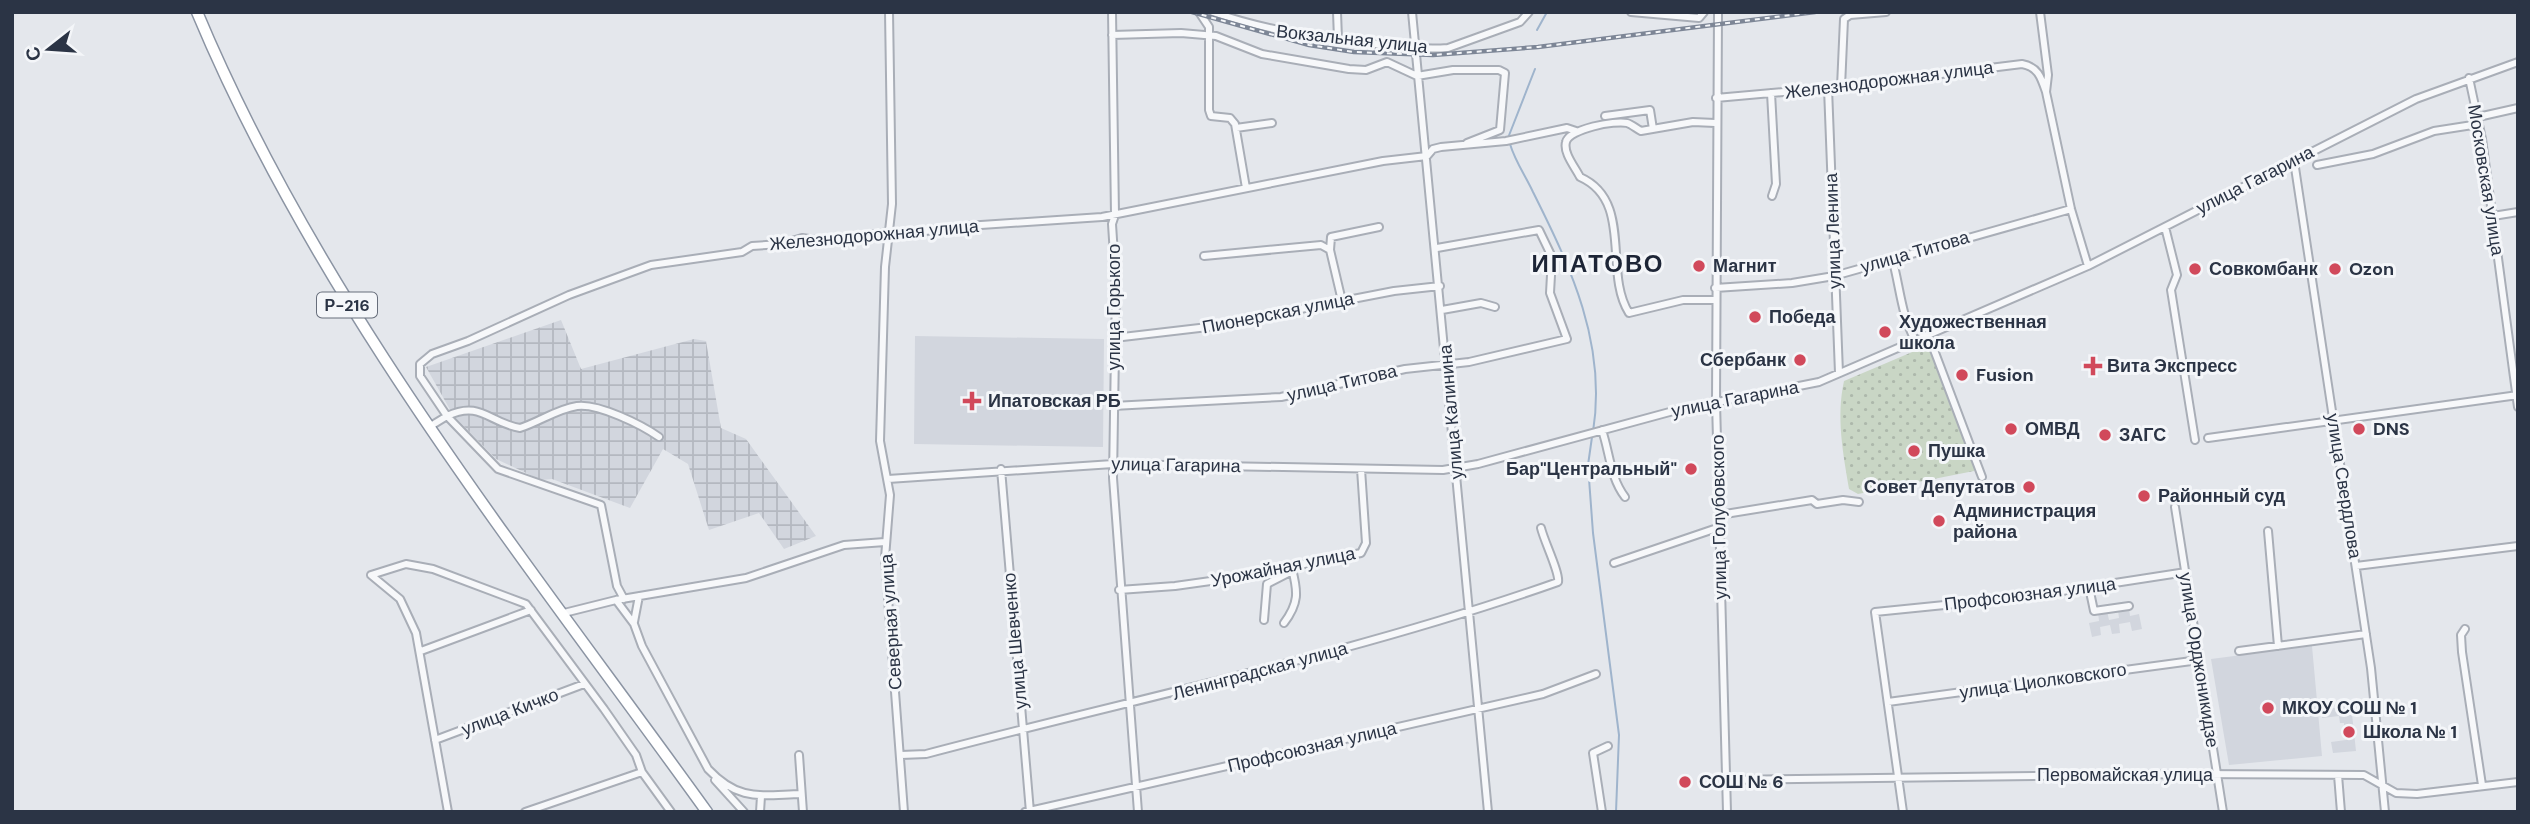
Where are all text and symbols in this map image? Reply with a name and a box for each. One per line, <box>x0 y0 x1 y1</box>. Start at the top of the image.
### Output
north arrow <box>14 14 84 84</box>
street label: Вокзальная улица <box>1275 19 1430 59</box>
text: С <box>19 43 47 64</box>
street label: Железнодорожная улица <box>1783 55 1996 105</box>
street label: Московская улица <box>2462 103 2510 258</box>
street label: улица Гагарина <box>2192 140 2319 220</box>
street label: улица Ленина <box>1819 172 1847 289</box>
street label: Железнодорожная улица <box>768 214 981 256</box>
street label: улица Титова <box>1858 225 1973 279</box>
street label: улица Горького <box>1102 244 1126 370</box>
district label: ИПАТОВО <box>1532 248 1664 279</box>
place label: Магнит <box>1713 254 1777 278</box>
place label: Совкомбанк <box>2209 257 2319 281</box>
place label: Ozon <box>2349 257 2394 281</box>
marker: Магнит <box>1691 258 1707 274</box>
marker: Совкомбанк <box>2187 261 2203 277</box>
marker: Ozon <box>2327 261 2343 277</box>
street label: Пионерская улица <box>1200 286 1357 339</box>
road number: Р-216 <box>317 292 377 318</box>
place label: Победа <box>1769 305 1836 329</box>
marker: Победа <box>1747 309 1763 325</box>
place label: Художественная школа <box>1899 310 2047 355</box>
marker: Художественная школа <box>1877 324 1893 340</box>
street label: улица Калинина <box>1433 343 1469 480</box>
place label: Сбербанк <box>1700 348 1787 372</box>
marker: Сбербанк <box>1792 352 1808 368</box>
place label: Вита Экспресс <box>2107 354 2237 378</box>
street label: улица Титова <box>1285 358 1400 407</box>
marker: Вита Экспресс <box>2085 358 2101 374</box>
place label: Fusion <box>1976 363 2034 387</box>
marker: Fusion <box>1954 367 1970 383</box>
street label: улица Гагарина <box>1669 375 1802 423</box>
place label: Ипатовская РБ <box>988 389 1121 413</box>
marker: Ипатовская РБ <box>962 391 982 411</box>
street label: улица Свердлова <box>2321 412 2367 561</box>
place label: ОМВД <box>2025 417 2080 441</box>
place label: DNS <box>2373 417 2410 441</box>
marker: ОМВД <box>2003 421 2019 437</box>
marker: DNS <box>2351 421 2367 437</box>
place label: ЗАГС <box>2119 423 2166 447</box>
marker: ЗАГС <box>2097 427 2113 443</box>
street label: улица Голубовского <box>1706 434 1732 600</box>
place label: Пушка <box>1928 439 1986 463</box>
marker: Пушка <box>1906 443 1922 459</box>
street label: улица Гагарина <box>1111 452 1242 478</box>
place label: Бар"Центральный" <box>1506 457 1677 481</box>
marker: Бар"Центральный" <box>1683 461 1699 477</box>
place label: Совет Депутатов <box>1864 475 2015 499</box>
marker: Совет Депутатов <box>2021 479 2037 495</box>
place label: Районный суд <box>2158 484 2286 508</box>
marker: Районный суд <box>2136 488 2152 504</box>
place label: Администрация района <box>1953 499 2096 544</box>
marker: Администрация района <box>1931 513 1947 529</box>
street label: Урожайная улица <box>1209 541 1358 593</box>
street label: Северная улица <box>874 552 908 691</box>
street label: Профсоюзная улица <box>1943 571 2118 616</box>
street label: улица Орджоникидзе <box>2173 571 2225 749</box>
street label: улица Шевченко <box>997 572 1033 710</box>
street label: Ленинградская улица <box>1170 636 1351 706</box>
street label: улица Циолковского <box>1958 657 2128 705</box>
street label: улица Кичко <box>458 682 562 742</box>
place label: МКОУ СОШ № 1 <box>2282 696 2417 720</box>
marker: МКОУ СОШ № 1 <box>2260 700 2276 716</box>
street label: Профсоюзная улица <box>1225 716 1400 778</box>
place label: Школа № 1 <box>2363 720 2457 744</box>
marker: Школа № 1 <box>2341 724 2357 740</box>
street label: Первомайская улица <box>2037 763 2214 787</box>
place label: СОШ № 6 <box>1699 770 1784 794</box>
marker: СОШ № 6 <box>1677 774 1693 790</box>

